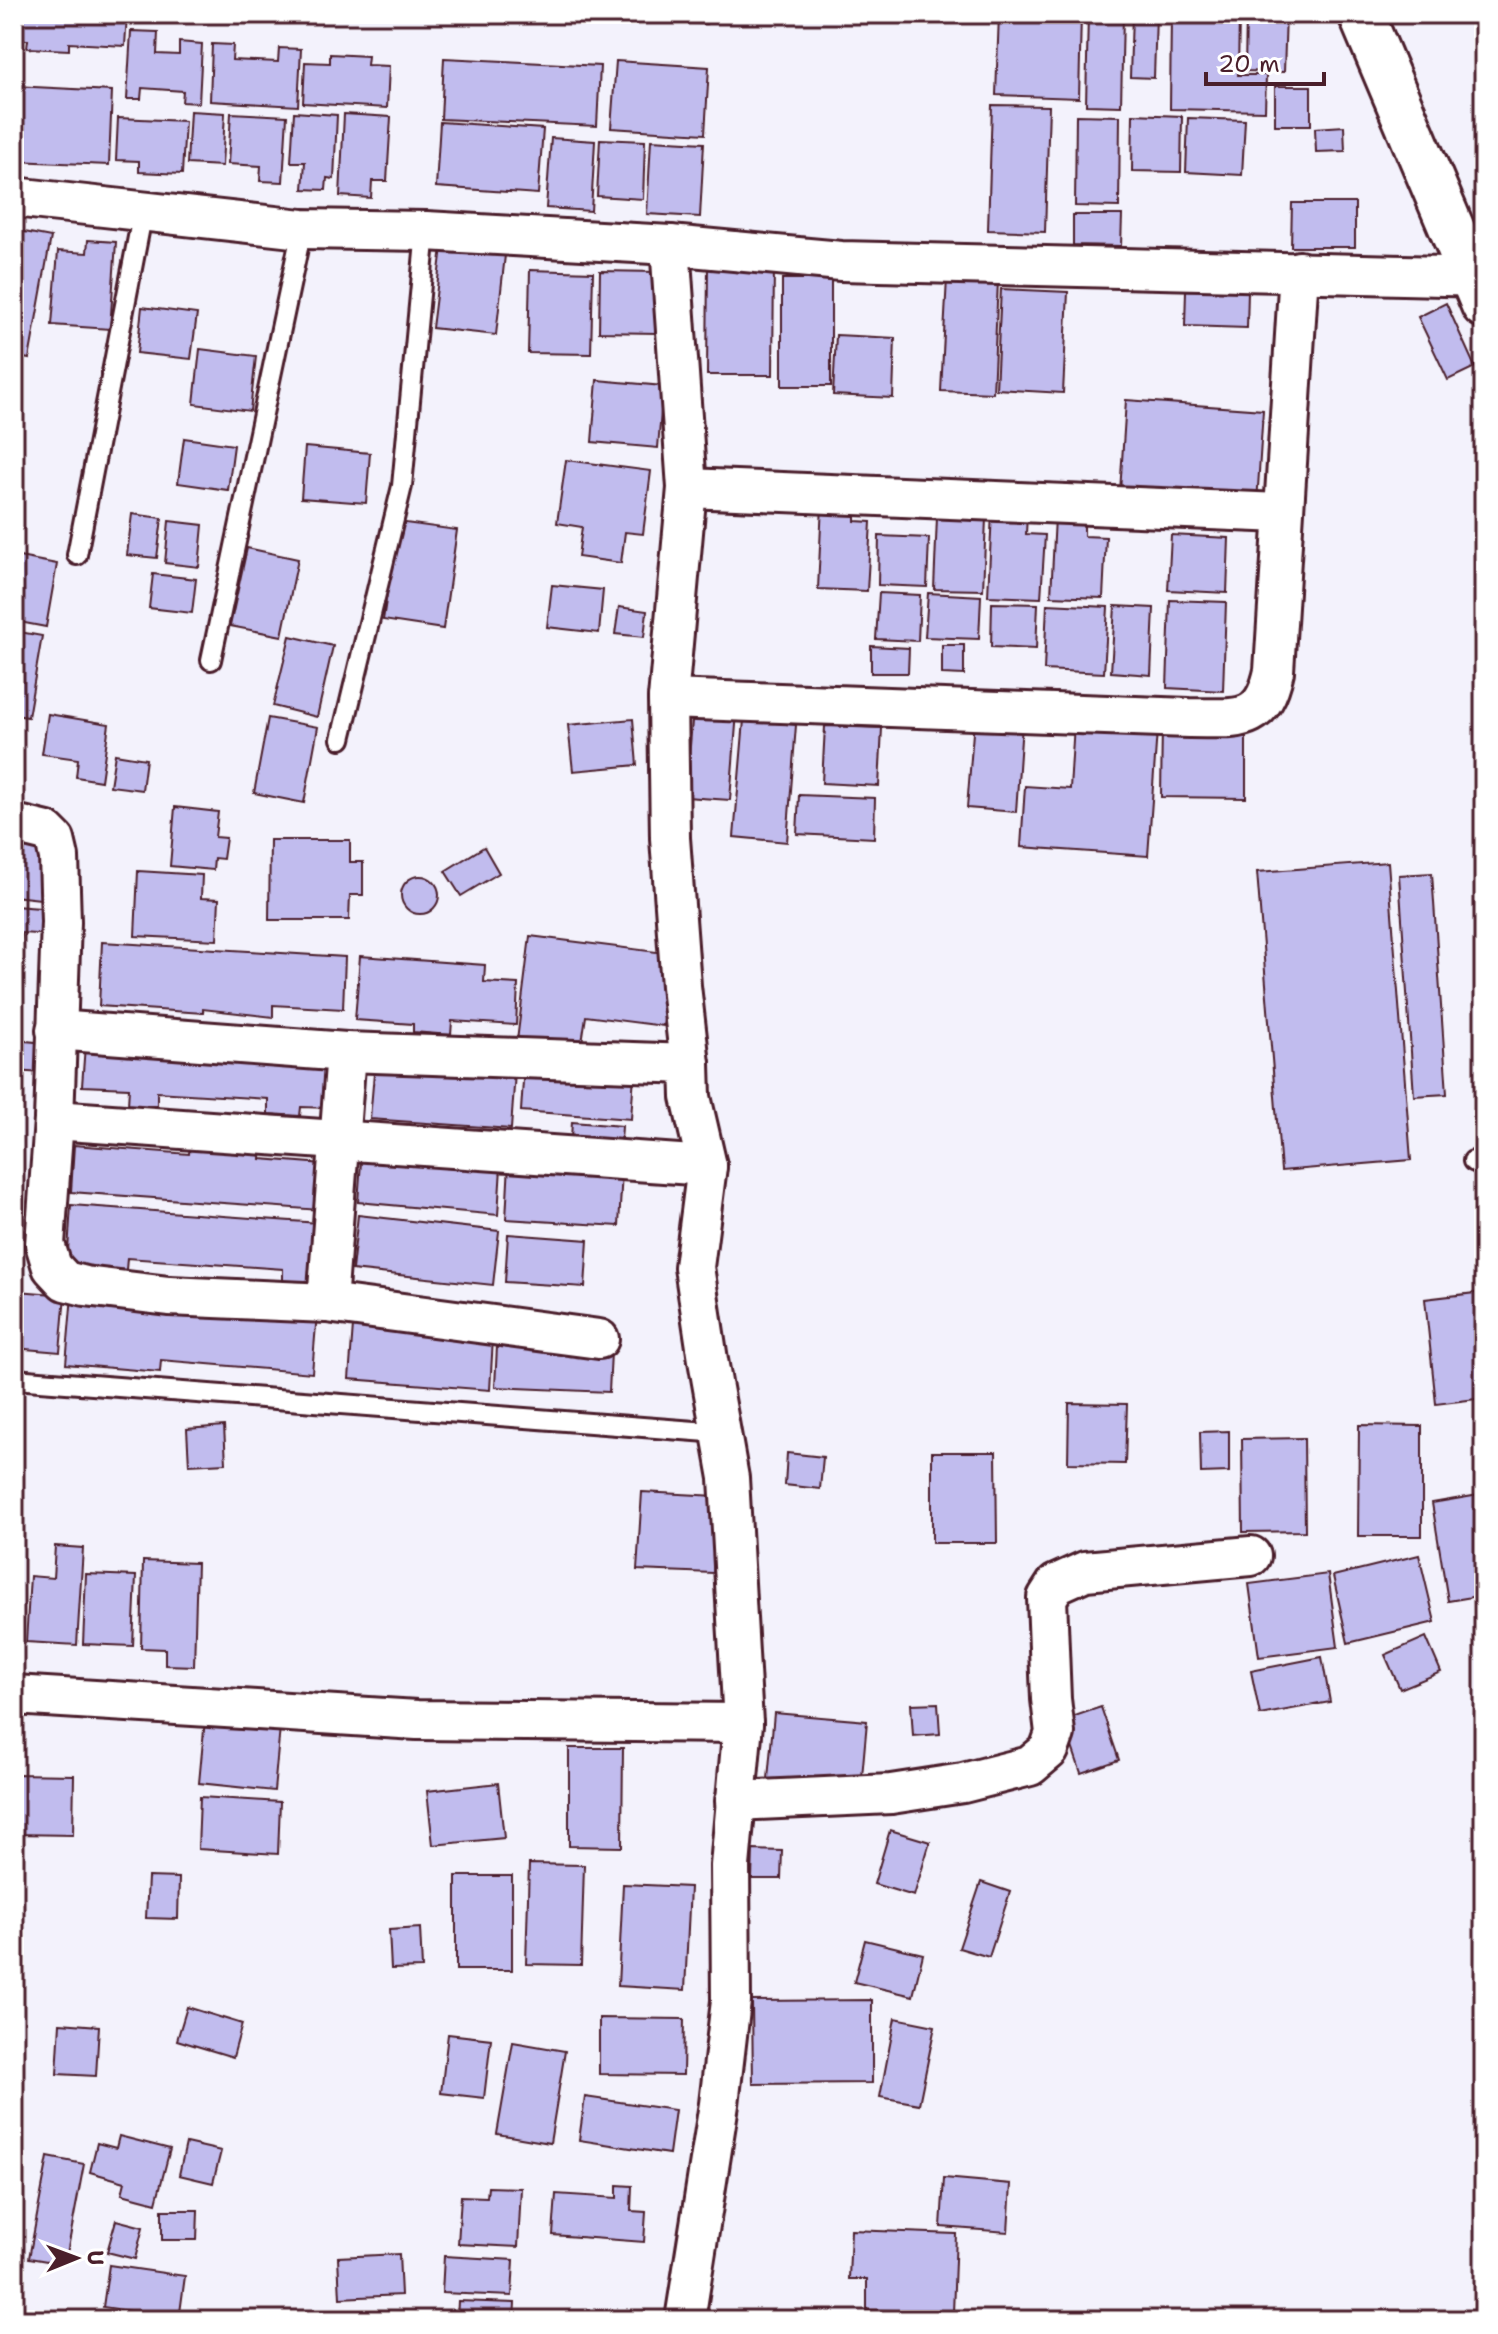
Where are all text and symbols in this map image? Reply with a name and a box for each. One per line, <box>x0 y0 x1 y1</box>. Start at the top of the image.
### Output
scale bar <box>1206 36 1324 86</box>
text: 20 m <box>1218 48 1280 80</box>
north arrow <box>36 2218 116 2298</box>
text: U <box>81 2250 110 2265</box>

